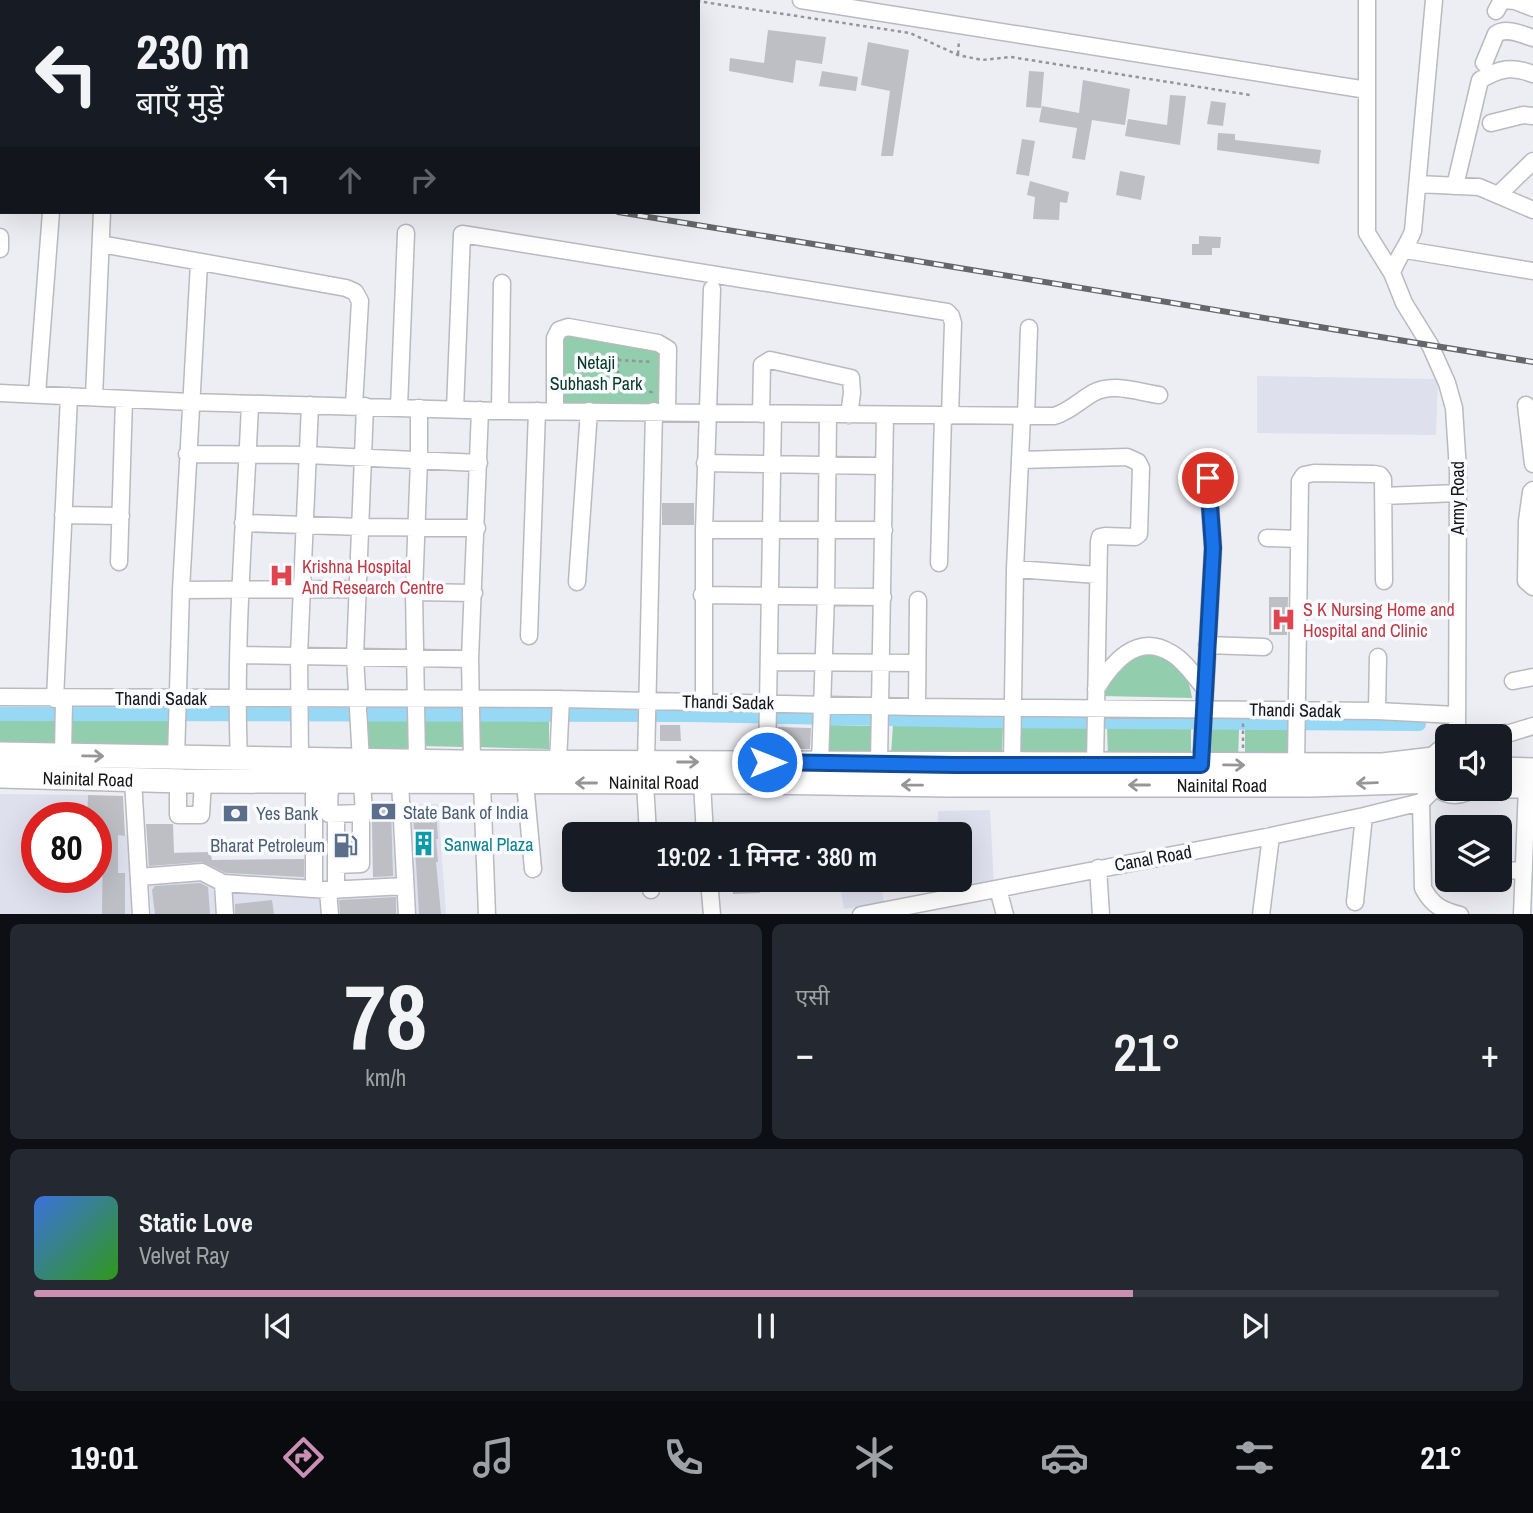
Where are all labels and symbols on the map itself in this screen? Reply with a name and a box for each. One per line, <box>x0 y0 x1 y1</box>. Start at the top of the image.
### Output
park label: Netaji Subhash Park <box>550 350 643 396</box>
pin <box>1178 448 1238 508</box>
street label: Army Road <box>1445 461 1470 536</box>
place label: Krishna Hospital And Research Centre <box>301 554 444 600</box>
hospital icon: Krishna Hospital And Research Centre <box>268 562 296 590</box>
place label: S K Nursing Home and Hospital and Clinic <box>1303 597 1455 643</box>
hospital icon: S K Nursing Home and Hospital and Clinic <box>1269 605 1297 633</box>
street label: Thandi Sadak <box>115 686 208 711</box>
street label: Thandi Sadak <box>682 689 775 715</box>
street label: Thandi Sadak <box>1249 697 1342 723</box>
position arrow <box>730 725 804 799</box>
one-way arrow <box>81 749 104 763</box>
one-way arrow <box>676 755 699 769</box>
one-way arrow <box>1222 759 1245 772</box>
street label: Nainital Road <box>42 765 133 792</box>
street label: Nainital Road <box>609 769 699 794</box>
street label: Nainital Road <box>1177 773 1267 798</box>
one-way arrow <box>575 776 598 790</box>
one-way arrow <box>1355 777 1378 790</box>
one-way arrow <box>901 778 924 792</box>
one-way arrow <box>1128 778 1151 792</box>
bank icon: State Bank of India <box>369 798 397 826</box>
bank icon: Yes Bank <box>222 799 250 827</box>
place label: State Bank of India <box>403 800 529 825</box>
place label: Yes Bank <box>256 801 319 826</box>
speed limit sign: 80 <box>21 802 112 893</box>
building icon: Sanwal Plaza <box>410 830 438 858</box>
fuel station icon: Bharat Petroleum <box>331 831 359 859</box>
place label: Sanwal Plaza <box>444 832 533 857</box>
place label: Bharat Petroleum <box>210 833 325 858</box>
street label: Canal Road <box>1112 839 1194 877</box>

